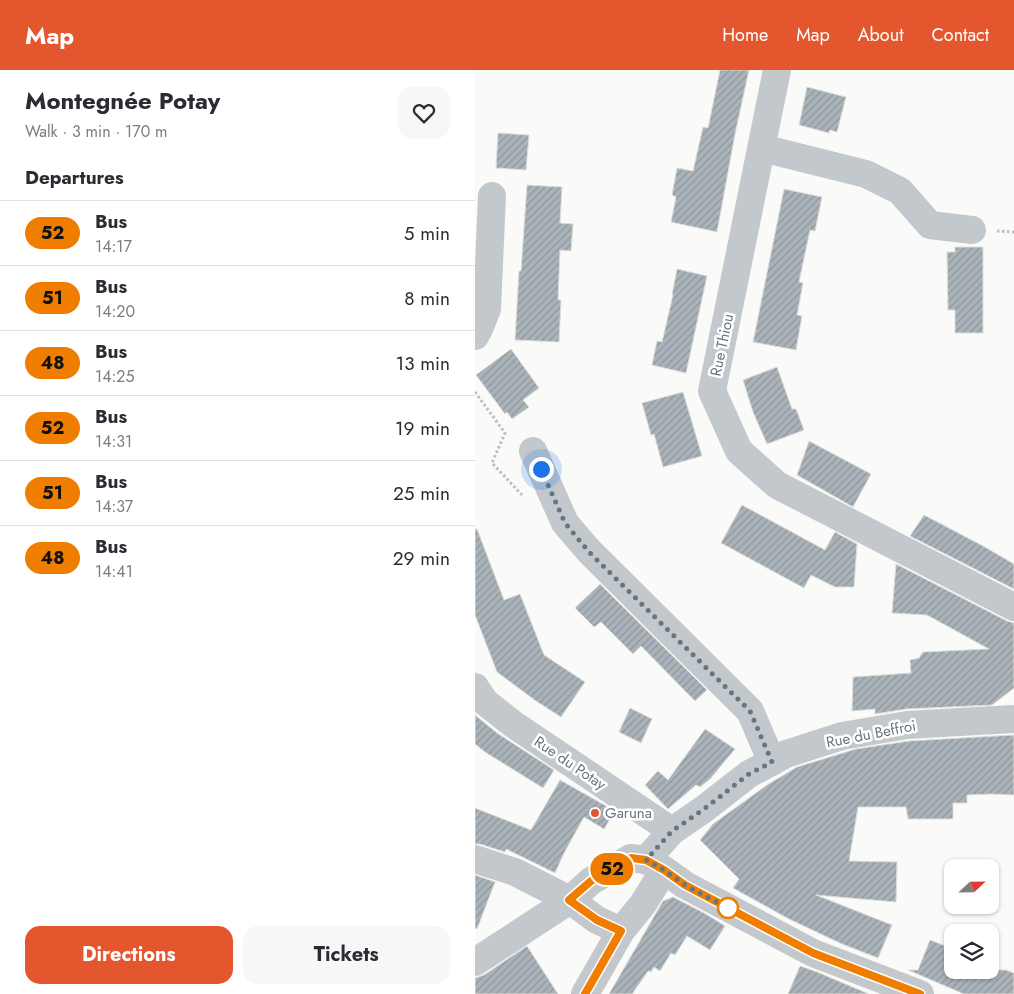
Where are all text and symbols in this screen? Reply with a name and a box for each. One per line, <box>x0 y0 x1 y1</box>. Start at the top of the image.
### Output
text: Map <box>25 18 74 53</box>
text: Home <box>722 22 768 48</box>
text: Map <box>796 22 830 48</box>
text: About <box>858 22 903 48</box>
text: Contact <box>931 22 989 48</box>
text: Montegnée Potay <box>25 83 220 118</box>
button: heart <box>398 87 450 139</box>
text: Walk · 3 min · 170 m <box>25 120 168 143</box>
text: Departures <box>25 164 124 191</box>
text: Bus <box>95 208 127 235</box>
text: 52 <box>41 220 64 246</box>
text: 5 min <box>404 220 450 247</box>
text: 14:17 <box>95 235 132 258</box>
text: Bus <box>95 273 127 300</box>
text: 51 <box>42 285 63 311</box>
text: 8 min <box>404 285 450 312</box>
text: 14:20 <box>95 300 135 323</box>
street label: Rue Thiou <box>705 312 739 378</box>
text: Bus <box>95 338 127 365</box>
text: 48 <box>41 350 64 376</box>
text: 13 min <box>396 350 450 377</box>
text: 14:25 <box>95 365 134 388</box>
text: Bus <box>95 403 127 430</box>
text: 52 <box>41 415 64 441</box>
text: 19 min <box>395 415 450 442</box>
text: 14:31 <box>95 430 132 453</box>
your location <box>529 457 554 482</box>
text: Bus <box>95 468 127 495</box>
text: 51 <box>42 480 63 506</box>
text: 25 min <box>393 480 450 507</box>
text: 14:37 <box>95 495 133 518</box>
text: Bus <box>95 533 127 560</box>
text: 48 <box>41 545 64 571</box>
text: 29 min <box>393 545 450 572</box>
text: 14:41 <box>95 560 133 583</box>
street label: Rue du Beffroi <box>824 715 918 753</box>
street label: Rue du Potay <box>530 731 611 795</box>
place label: Garuna <box>605 802 652 824</box>
marker: Garuna <box>589 807 601 819</box>
line badge: 52 <box>589 853 635 885</box>
text: 52 <box>600 856 624 882</box>
north arrow <box>944 859 999 914</box>
map controls <box>944 859 999 979</box>
unlabelled marker <box>717 897 739 919</box>
button: layers <box>944 924 999 979</box>
button: Directions <box>25 926 233 984</box>
button: Tickets <box>243 926 450 984</box>

